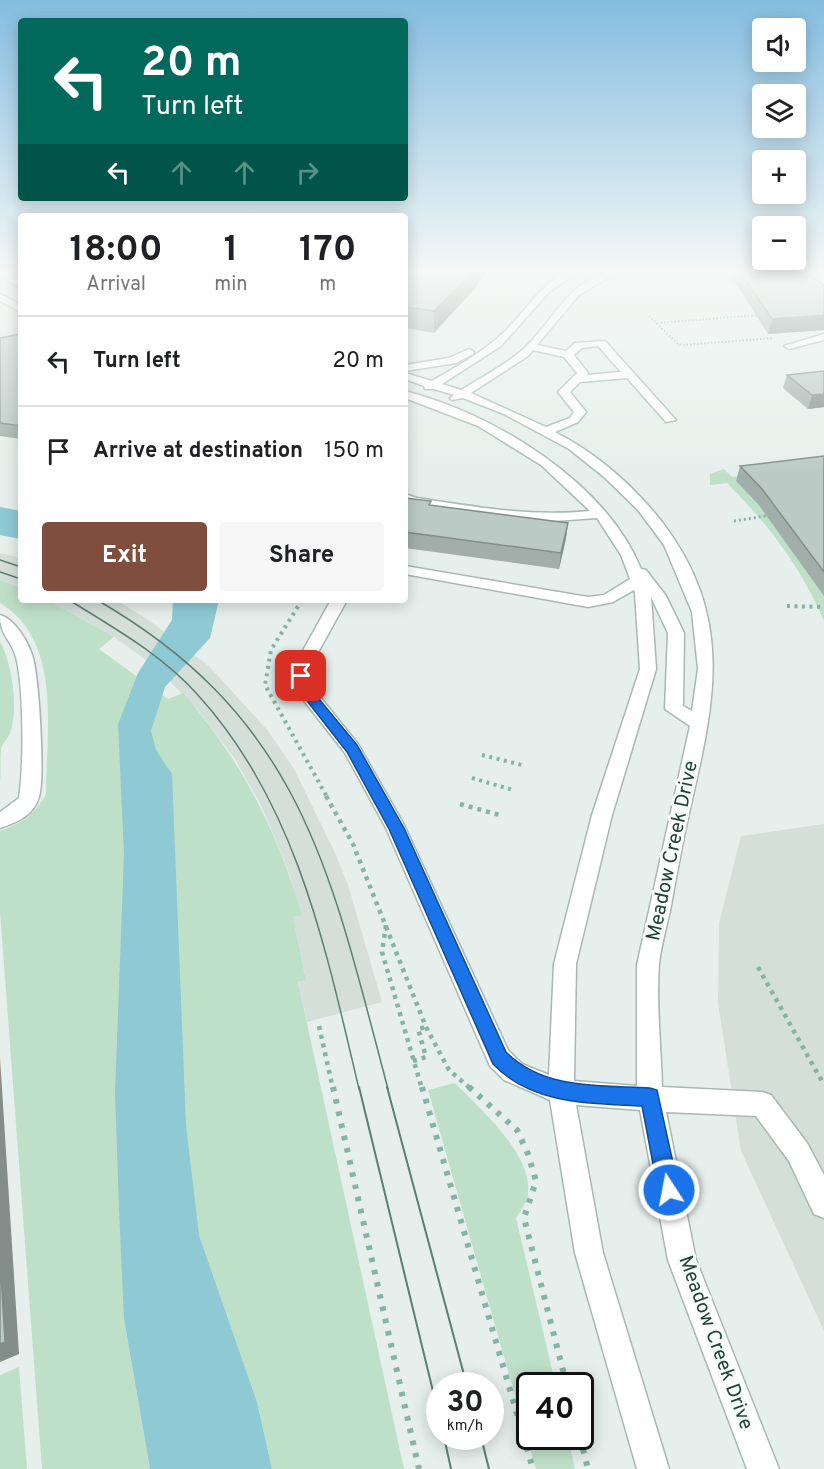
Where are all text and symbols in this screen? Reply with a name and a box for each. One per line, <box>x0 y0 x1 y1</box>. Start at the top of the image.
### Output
map controls <box>752 18 806 270</box>
button: sound <box>752 18 806 72</box>
text: 20 m <box>141 38 242 91</box>
icon: left <box>42 42 120 120</box>
button: layers <box>752 84 806 138</box>
text: Turn left <box>141 90 243 124</box>
button: + <box>752 150 806 204</box>
icon: left <box>102 156 135 189</box>
icon: ahead <box>165 156 198 189</box>
icon: ahead <box>228 156 261 189</box>
icon: right <box>291 156 324 189</box>
button: − <box>752 216 806 270</box>
text: 18:00 <box>70 228 163 274</box>
text: 1 <box>224 228 238 274</box>
text: 170 <box>299 228 356 274</box>
text: Arrival <box>86 272 146 298</box>
text: min <box>214 272 248 298</box>
text: m <box>319 272 336 298</box>
icon: left <box>42 345 75 378</box>
text: Turn left <box>93 348 181 375</box>
text: 20 m <box>333 348 384 375</box>
icon: arrive <box>42 435 75 468</box>
text: Arrive at destination <box>93 438 303 465</box>
text: 150 m <box>324 438 384 465</box>
button: Exit <box>42 522 207 591</box>
button: Share <box>219 522 384 591</box>
pin <box>275 650 326 701</box>
icon: arrive <box>284 659 317 692</box>
street label: Meadow Creek Drive <box>641 758 705 944</box>
position arrow <box>637 1158 701 1222</box>
street label: Meadow Creek Drive <box>671 1252 759 1434</box>
speed limit sign: 40 <box>516 1372 594 1450</box>
text: 30 <box>446 1385 484 1422</box>
text: km/h <box>447 1417 483 1436</box>

